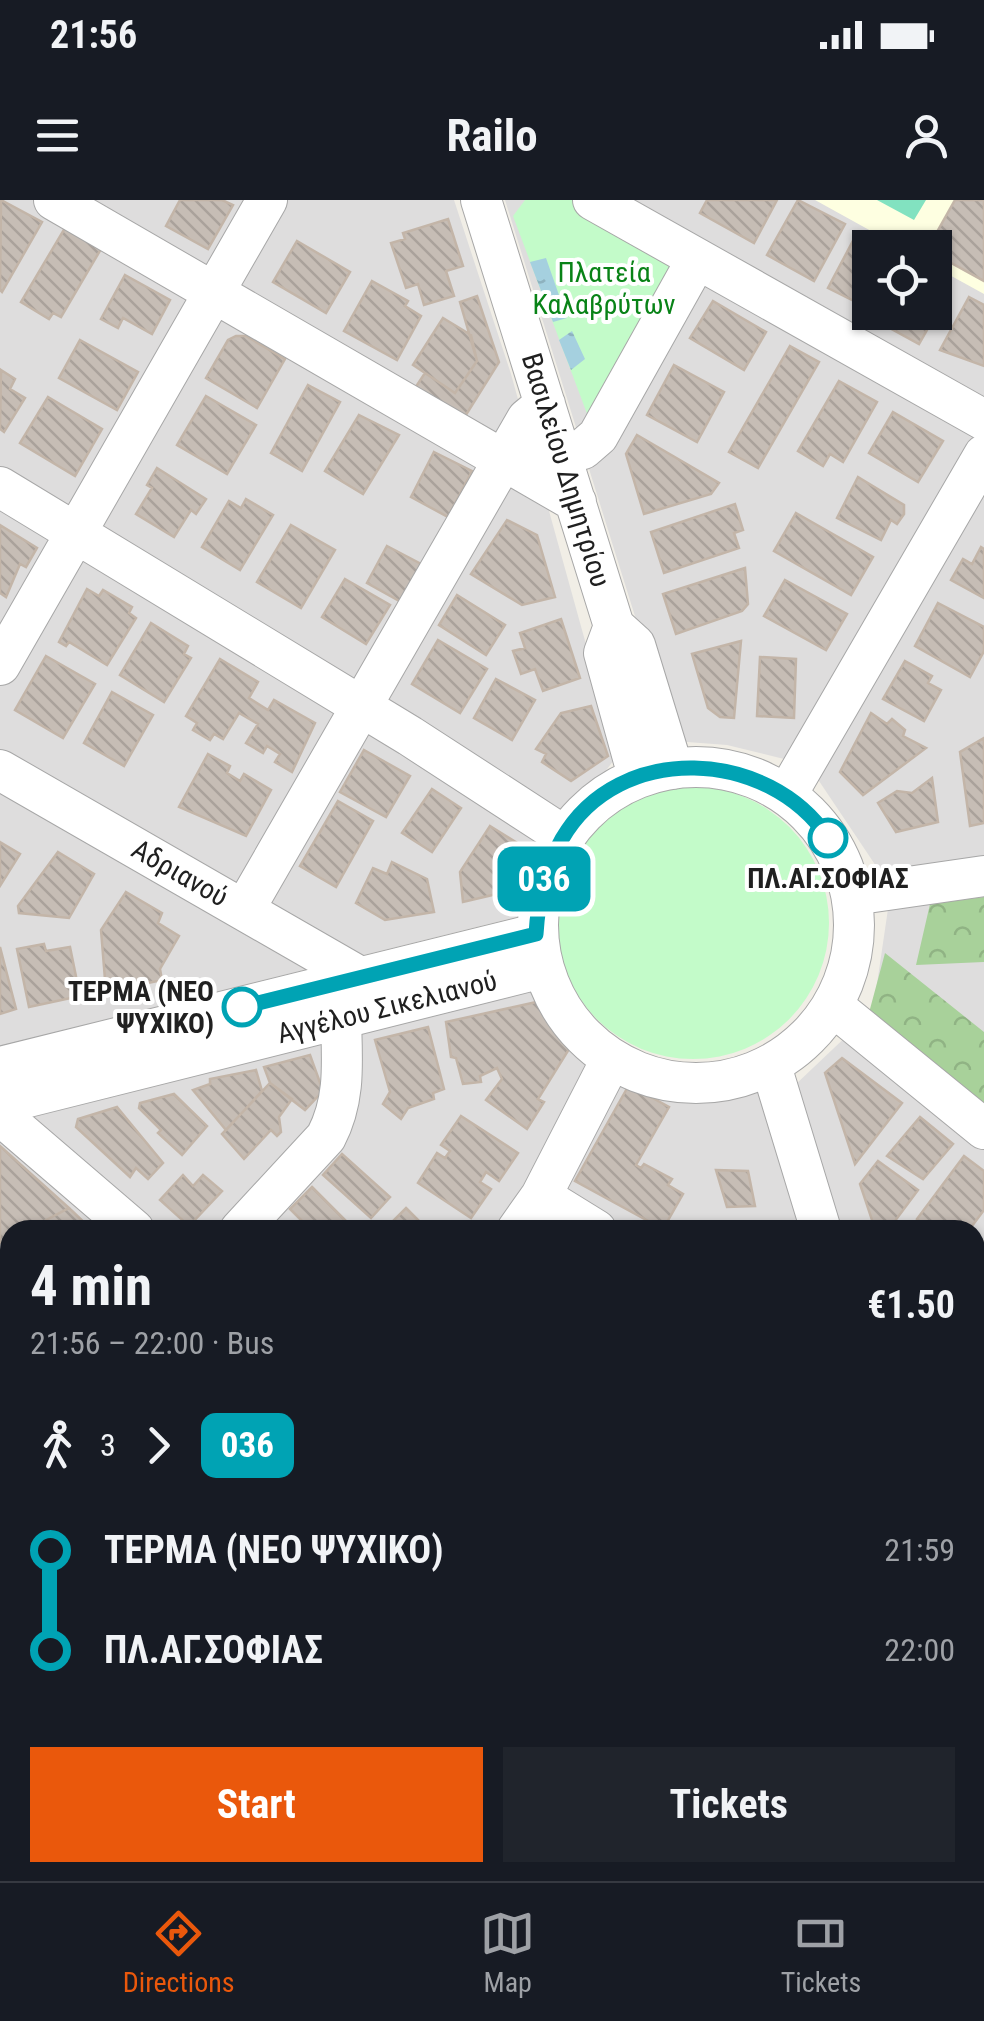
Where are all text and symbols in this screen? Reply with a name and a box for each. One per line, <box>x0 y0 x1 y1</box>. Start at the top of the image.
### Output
text: 21:56 <box>50 13 137 57</box>
icon: menu <box>30 108 85 163</box>
icon: person <box>899 108 954 163</box>
text: Railo <box>446 109 538 162</box>
map controls <box>852 230 952 330</box>
button: locate <box>852 230 952 330</box>
park label: Πλατεία Καλαβρύτων <box>533 256 676 321</box>
street label: Βασιλείου Δημητρίου <box>515 349 617 591</box>
marker: ΠΛ.ΑΓ.ΣΟΦΙΑΣ <box>809 819 847 857</box>
street label: Αδριανού <box>126 832 234 914</box>
line badge: 036 <box>486 846 602 912</box>
text: 036 <box>517 859 571 900</box>
place label: ΠΛ.ΑΓ.ΣΟΦΙΑΣ <box>747 862 909 895</box>
street label: Αγγέλου Σικελιανού <box>274 964 500 1050</box>
place label: ΤΕΡΜΑ (ΝΕΟ ΨΥΧΙΚΟ) <box>68 975 214 1040</box>
marker: ΤΕΡΜΑ (ΝΕΟ ΨΥΧΙΚΟ) <box>223 988 261 1026</box>
text: 4 min <box>30 1254 152 1318</box>
text: €1.50 <box>867 1283 955 1327</box>
text: 21:56 – 22:00 · Bus <box>30 1324 274 1362</box>
icon: walk <box>30 1418 85 1473</box>
icon: forward <box>131 1418 186 1473</box>
text: 036 <box>221 1425 274 1466</box>
text: 3 <box>100 1426 116 1464</box>
text: ΤΕΡΜΑ (ΝΕΟ ΨΥΧΙΚΟ) <box>104 1528 444 1572</box>
text: 21:59 <box>884 1531 955 1569</box>
text: ΠΛ.ΑΓ.ΣΟΦΙΑΣ <box>104 1628 323 1672</box>
text: 22:00 <box>884 1631 955 1669</box>
button: Start <box>30 1747 483 1862</box>
button: Tickets <box>503 1747 955 1862</box>
tab: Directions <box>123 1906 235 1999</box>
tab: Map <box>480 1906 535 1999</box>
tab: Tickets <box>781 1906 861 1999</box>

